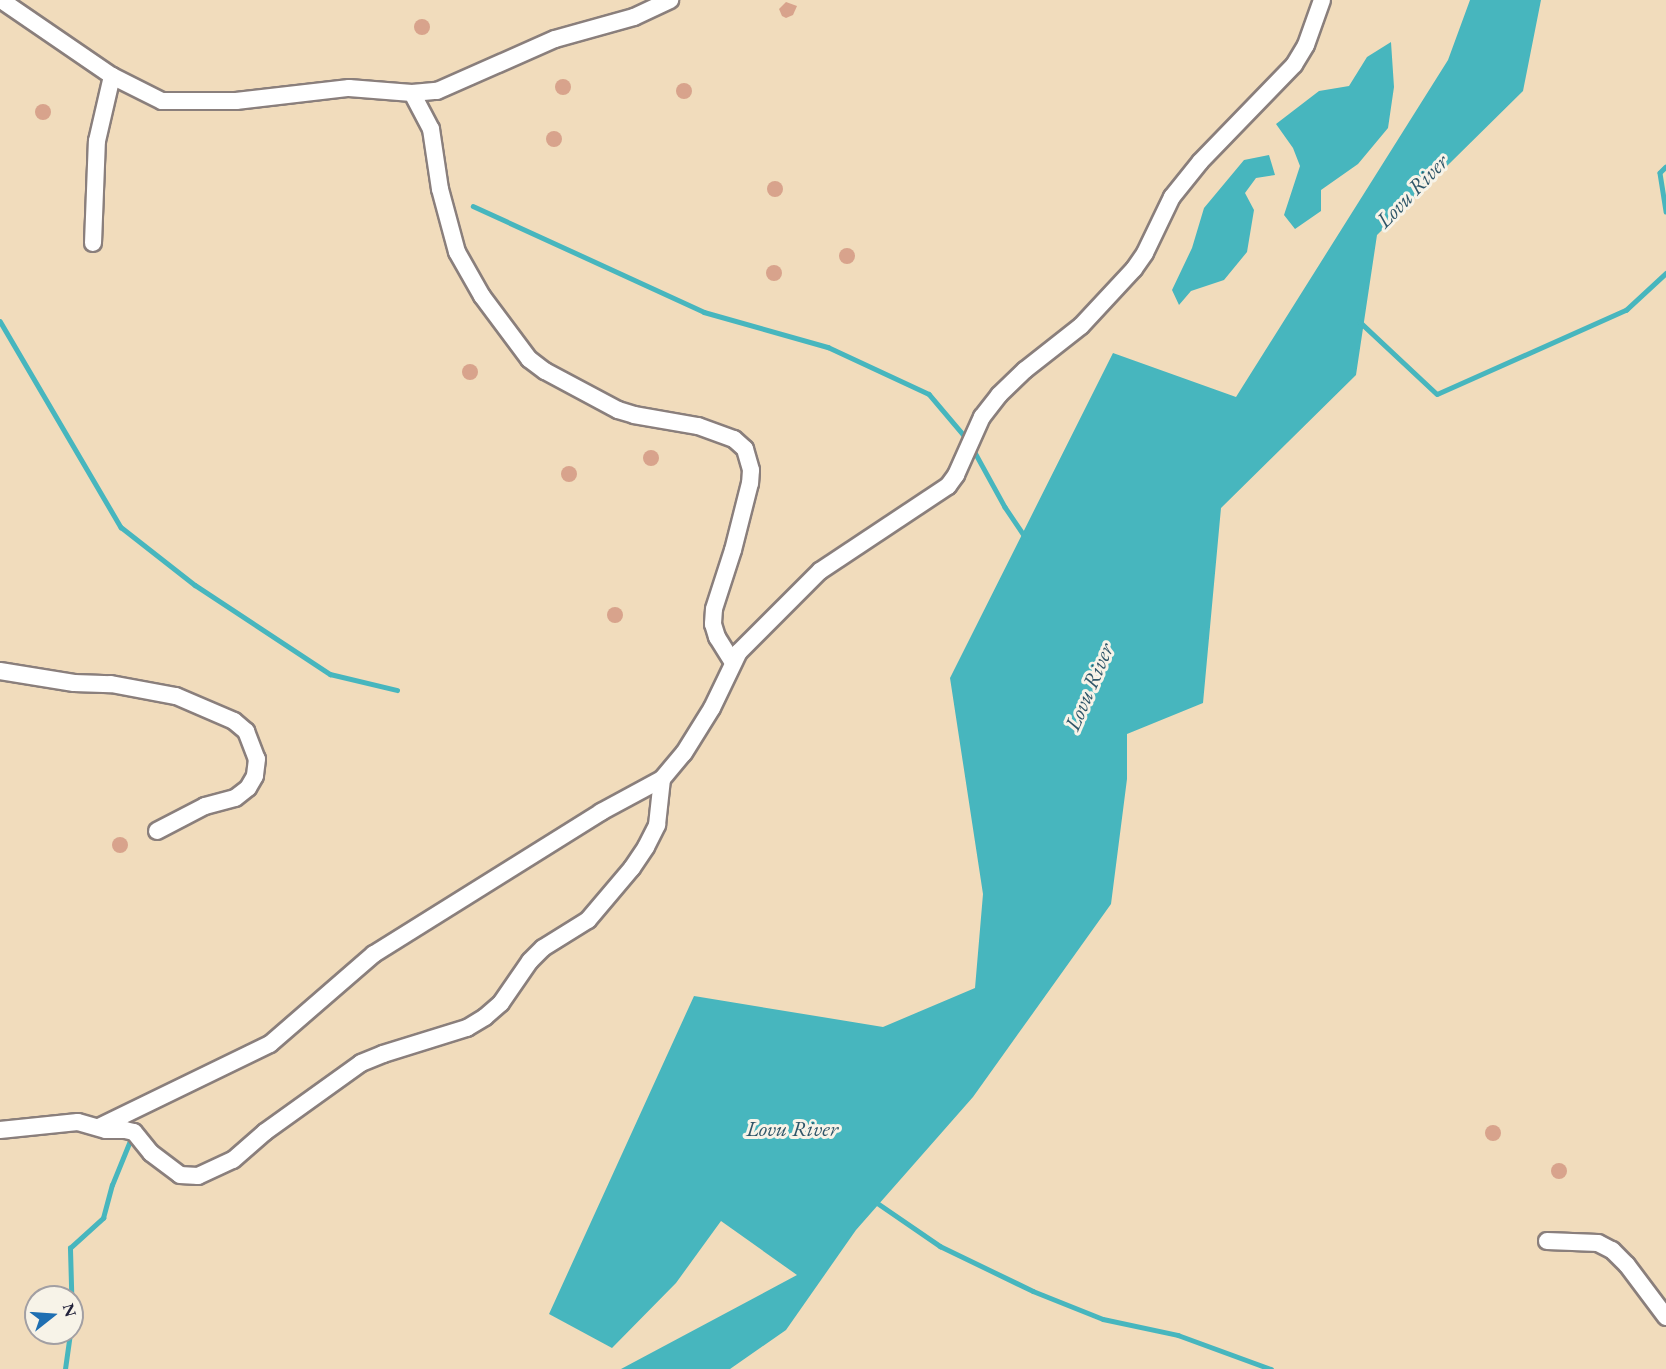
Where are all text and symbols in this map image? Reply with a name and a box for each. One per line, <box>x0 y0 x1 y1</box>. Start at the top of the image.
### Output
water label: Lovu River <box>1370 149 1454 233</box>
water label: Lovu River <box>1059 639 1119 735</box>
water label: Lovu River <box>746 1116 838 1142</box>
north arrow <box>24 1285 84 1345</box>
text: N <box>58 1301 82 1319</box>

